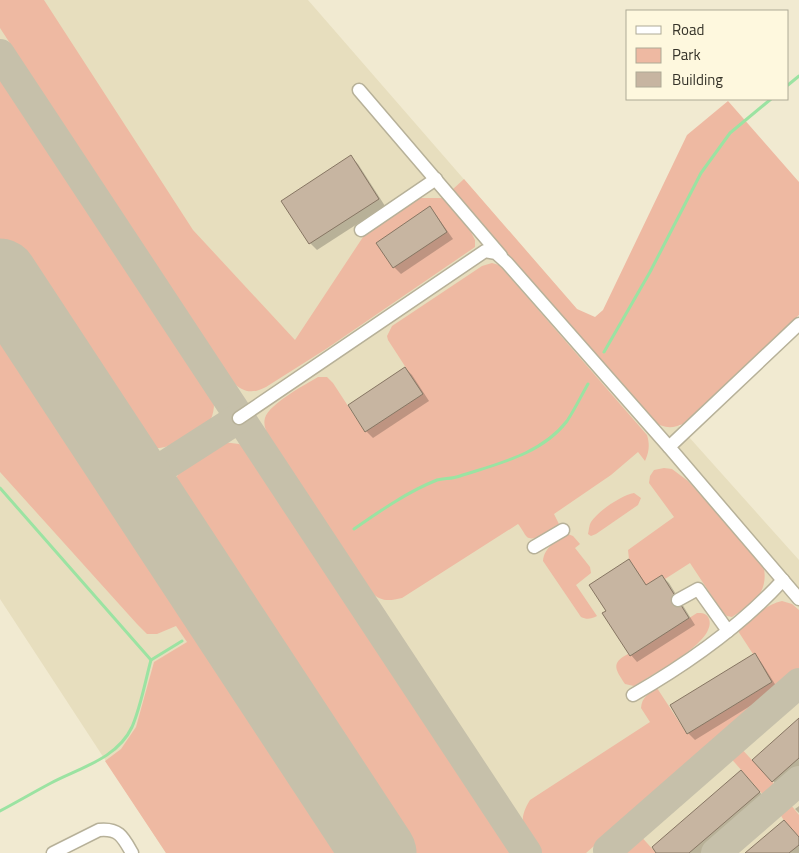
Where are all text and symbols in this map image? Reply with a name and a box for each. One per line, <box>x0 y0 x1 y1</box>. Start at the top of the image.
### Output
legend <box>626 10 789 100</box>
text: Road <box>672 18 704 41</box>
text: Park <box>672 43 701 66</box>
text: Building <box>672 68 723 91</box>

